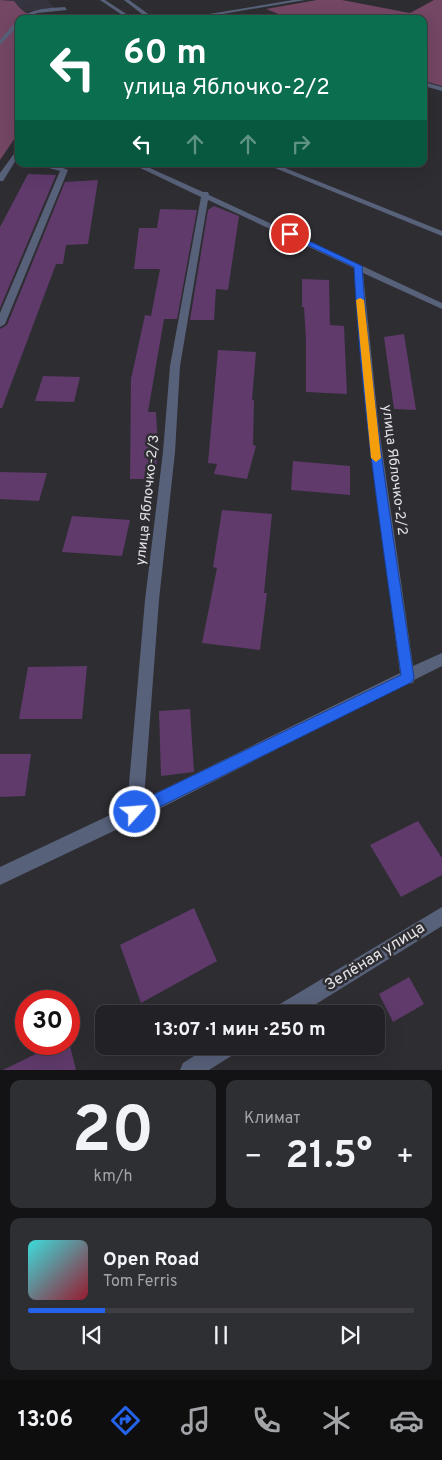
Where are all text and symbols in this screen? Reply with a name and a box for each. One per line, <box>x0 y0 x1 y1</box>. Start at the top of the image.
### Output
text: 60 m <box>123 32 207 76</box>
icon: left <box>40 35 105 100</box>
text: улица Яблочко-2/2 <box>123 75 330 102</box>
icon: left <box>128 130 156 158</box>
icon: ahead <box>181 130 209 158</box>
icon: ahead <box>234 130 262 158</box>
icon: right <box>287 130 315 158</box>
pin <box>269 213 311 255</box>
icon: arrive <box>276 220 304 248</box>
street label: улица Яблочко-2/2 <box>378 404 410 536</box>
street label: улица Яблочко-2/3 <box>133 434 163 566</box>
position arrow <box>108 785 160 837</box>
street label: Зелёная улица <box>321 918 429 996</box>
speed limit sign: 30 <box>15 990 80 1055</box>
text: 13:07 · 1 мин · 250 m <box>154 1018 326 1042</box>
text: 20 <box>72 1093 154 1175</box>
text: Климат <box>244 1109 301 1129</box>
text: 21.5° <box>286 1133 372 1182</box>
text: − <box>244 1140 262 1176</box>
text: + <box>396 1140 414 1176</box>
text: km/h <box>94 1167 132 1187</box>
text: Open Road <box>103 1248 199 1272</box>
text: Tom Ferris <box>103 1272 177 1292</box>
icon: previous <box>78 1321 106 1349</box>
icon: pause <box>207 1321 235 1349</box>
icon: next <box>336 1321 364 1349</box>
icon: directions <box>108 1403 143 1438</box>
icon: music <box>178 1403 213 1438</box>
icon: phone <box>249 1403 284 1438</box>
icon: climate <box>319 1403 354 1438</box>
icon: car <box>389 1403 424 1438</box>
text: 13:06 <box>18 1407 73 1434</box>

